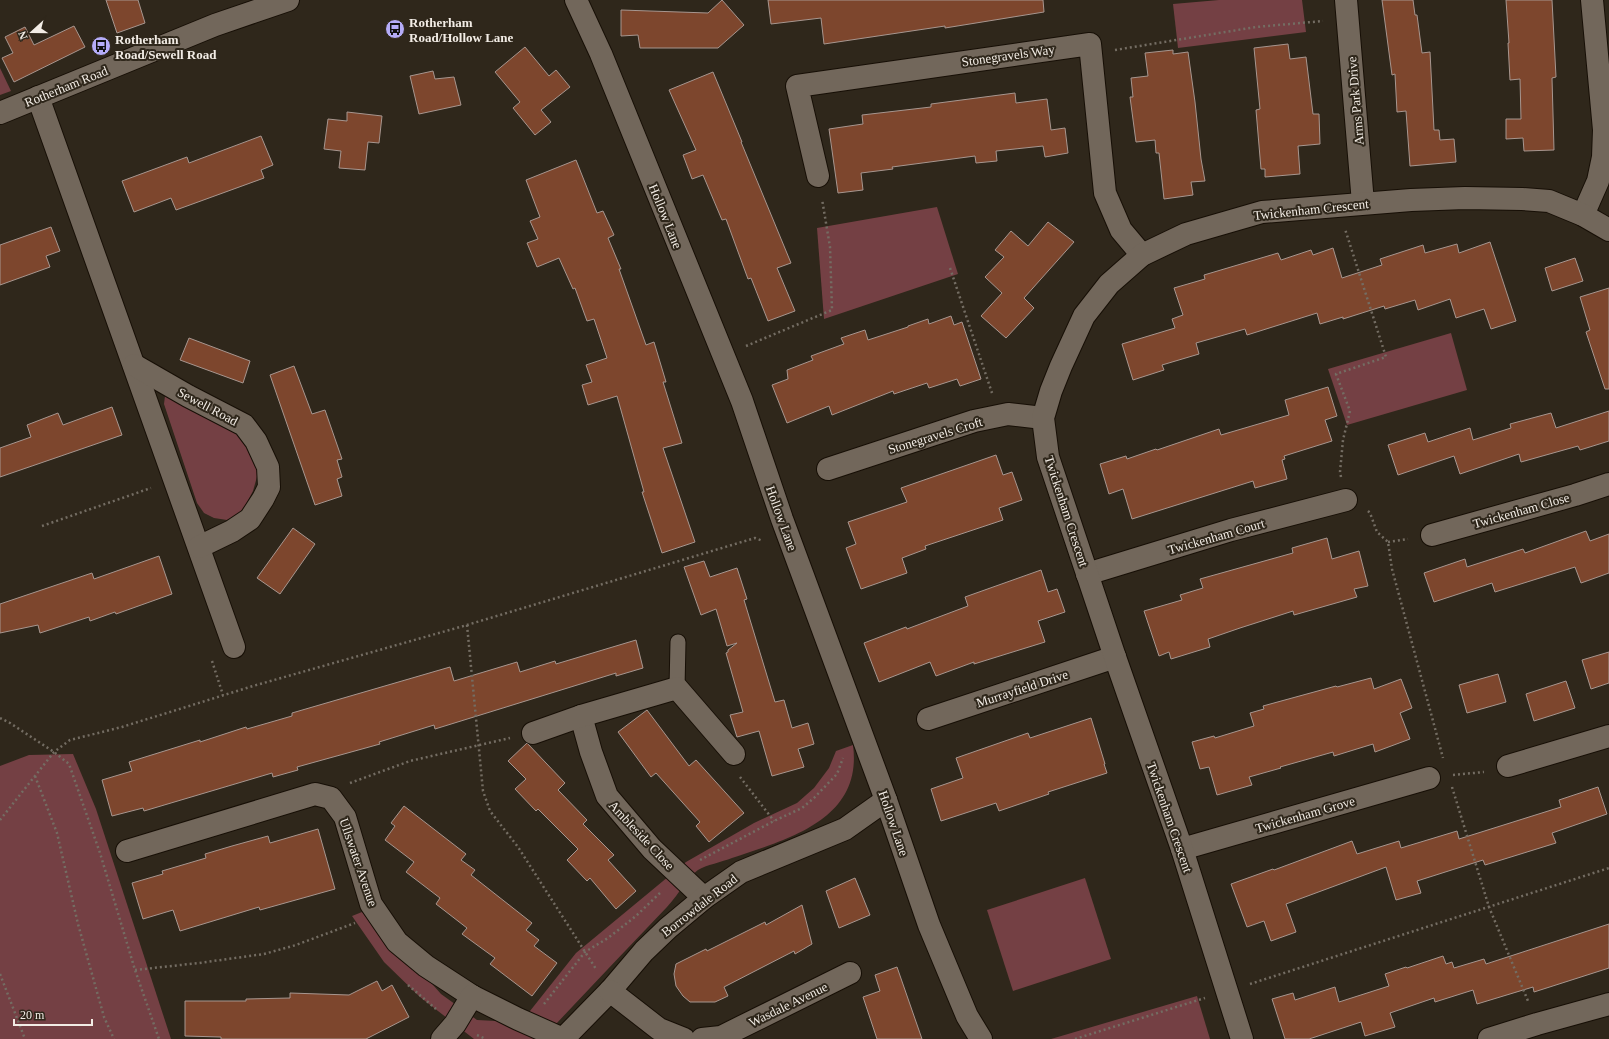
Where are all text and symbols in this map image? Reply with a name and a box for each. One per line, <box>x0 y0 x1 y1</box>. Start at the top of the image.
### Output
north arrow <box>12 12 52 52</box>
place label: Rotherham Road/Hollow Lane <box>409 15 514 45</box>
bus stop icon: Rotherham Road/Hollow Lane <box>384 18 406 40</box>
text: N <box>16 30 30 41</box>
place label: Rotherham Road/Sewell Road <box>115 32 217 62</box>
bus stop icon: Rotherham Road/Sewell Road <box>90 35 112 57</box>
street label: Stonegravels Way <box>961 41 1056 69</box>
street label: Arms Park Drive <box>1344 56 1367 146</box>
street label: Rotherham Road <box>22 63 110 110</box>
street label: Hollow Lane <box>646 182 685 251</box>
street label: Twickenham Crescent <box>1253 196 1370 223</box>
street label: Sewell Road <box>175 384 241 429</box>
street label: Stonegravels Croft <box>886 414 984 457</box>
street label: Twickenham Crescent <box>1042 454 1092 569</box>
street label: Hollow Lane <box>763 484 800 553</box>
street label: Twickenham Close <box>1471 489 1571 531</box>
street label: Twickenham Court <box>1166 515 1267 557</box>
street label: Murrayfield Drive <box>974 666 1070 710</box>
street label: Twickenham Crescent <box>1144 760 1196 875</box>
street label: Hollow Lane <box>875 788 912 858</box>
street label: Twickenham Grove <box>1254 793 1357 836</box>
street label: Ambleside Close <box>606 798 678 873</box>
street label: Ullswater Avenue <box>336 816 381 909</box>
street label: Borrowdale Road <box>658 871 741 940</box>
street label: Wasdale Avenue <box>746 979 830 1030</box>
scale bar <box>14 1001 92 1027</box>
text: 20 m <box>20 1008 45 1022</box>

